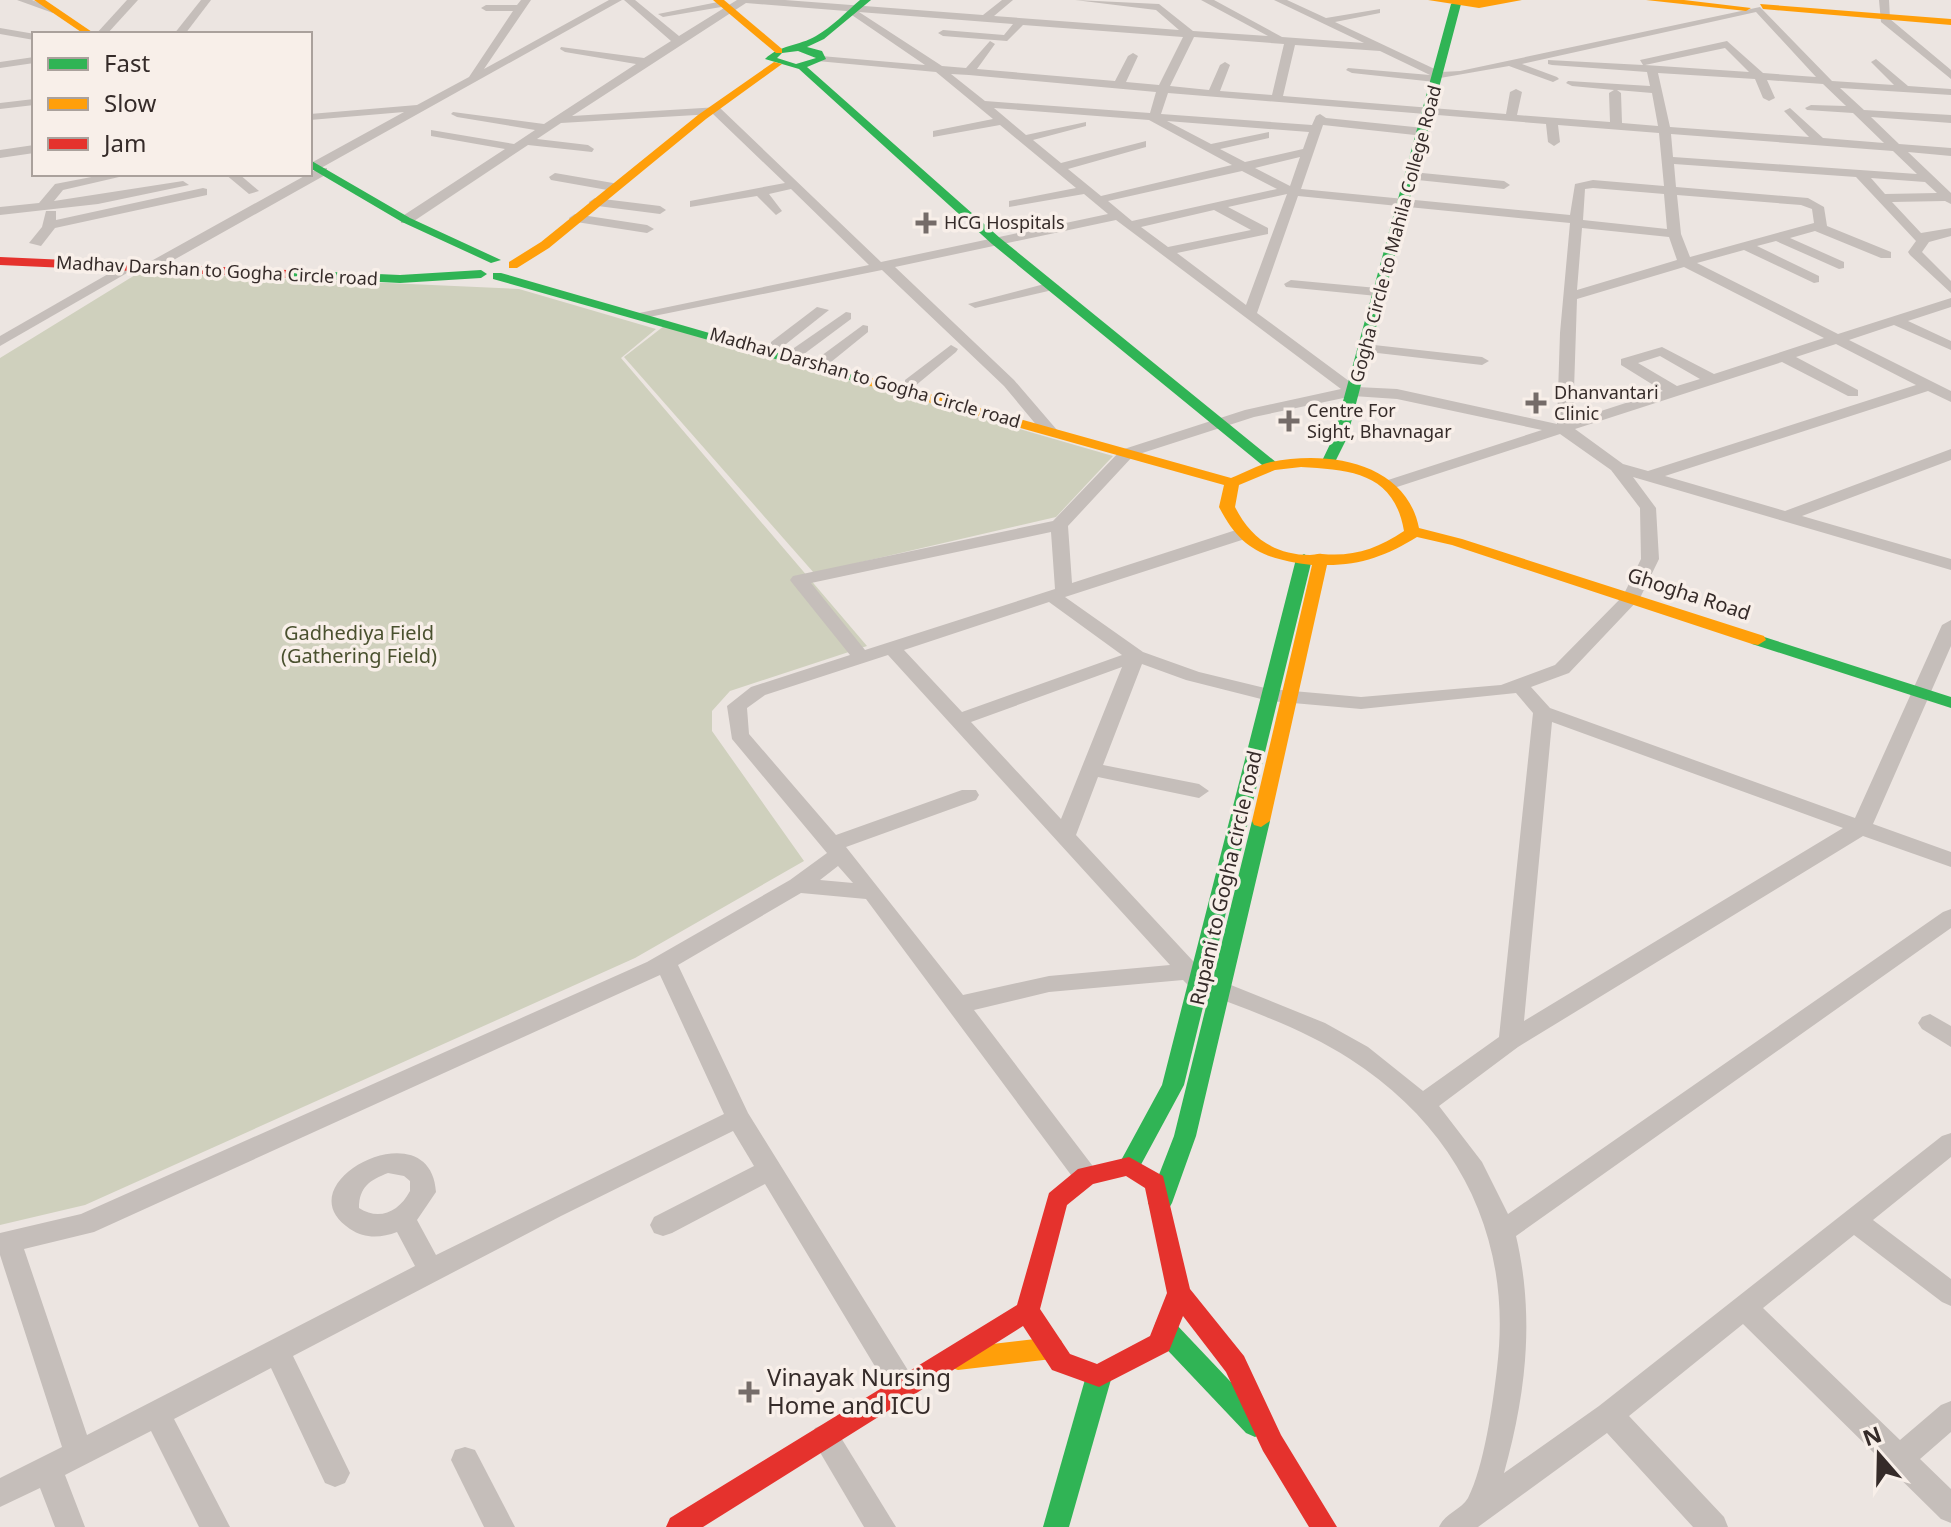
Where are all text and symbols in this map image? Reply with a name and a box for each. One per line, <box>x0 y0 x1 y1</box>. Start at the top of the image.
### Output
legend <box>32 32 312 176</box>
text: Fast <box>104 46 150 79</box>
street label: Gogha Circle to Mahila College Road <box>1344 83 1446 385</box>
text: Slow <box>104 86 156 119</box>
text: Jam <box>102 126 146 159</box>
place label: HCG Hospitals <box>944 210 1065 234</box>
marker: HCG Hospitals <box>915 212 937 234</box>
street label: Madhav Darshan to Gogha Circle road <box>56 250 379 290</box>
street label: Madhav Darshan to Gogha Circle road <box>707 321 1023 433</box>
place label: Dhanvantari Clinic <box>1554 380 1659 425</box>
marker: Dhanvantari Clinic <box>1525 392 1547 414</box>
place label: Centre For Sight, Bhavnagar <box>1307 398 1452 443</box>
marker: Centre For Sight, Bhavnagar <box>1278 410 1300 432</box>
street label: Ghogha Road <box>1624 561 1754 626</box>
park label: Gadhediya Field (Gathering Field) <box>281 619 437 669</box>
street label: Rupani to Gogha circle road <box>1183 748 1268 1008</box>
place label: Vinayak Nursing Home and ICU <box>767 1360 951 1421</box>
marker: Vinayak Nursing Home and ICU <box>738 1381 760 1403</box>
north arrow <box>1839 1415 1919 1495</box>
text: N <box>1858 1418 1885 1452</box>

